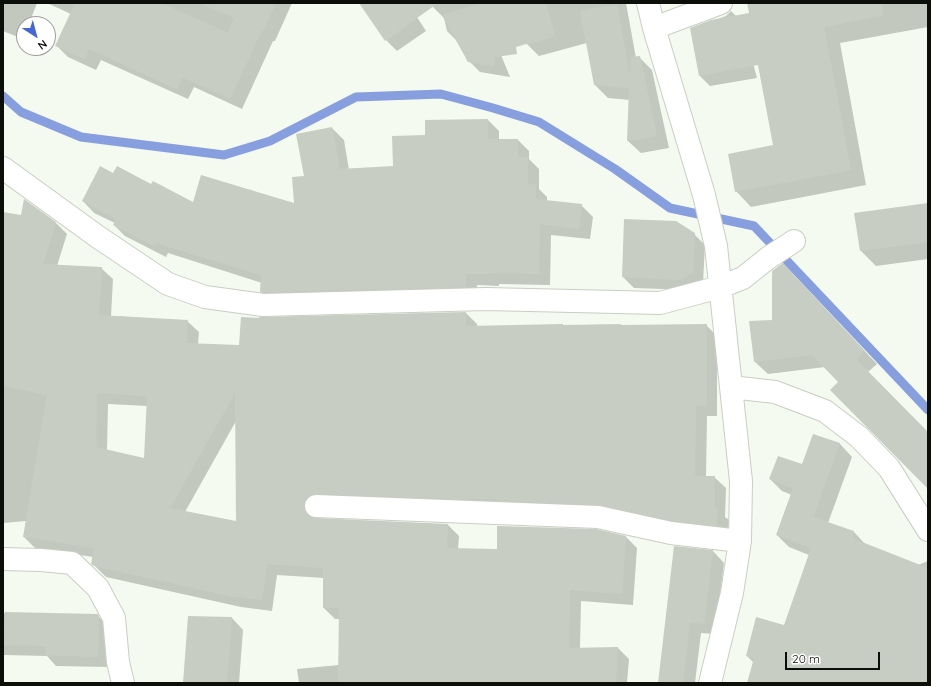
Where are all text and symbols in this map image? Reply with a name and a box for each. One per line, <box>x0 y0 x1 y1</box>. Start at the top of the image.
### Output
north arrow <box>16 16 56 56</box>
text: N <box>35 37 50 53</box>
scale bar <box>787 644 882 670</box>
text: 20 m <box>792 651 820 666</box>

